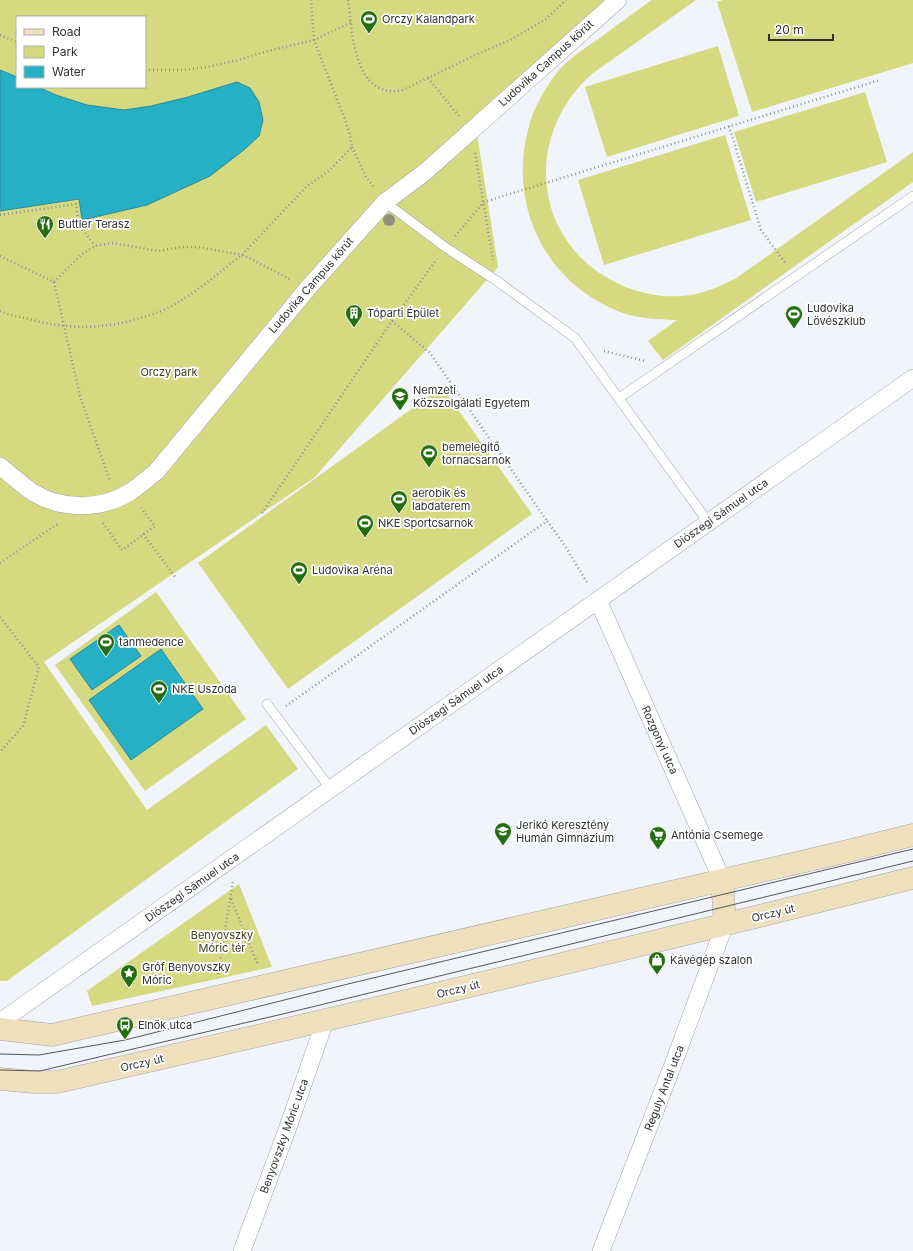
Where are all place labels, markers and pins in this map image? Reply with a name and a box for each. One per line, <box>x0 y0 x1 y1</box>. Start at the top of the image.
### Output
sports icon: Orczy Kalandpark <box>359 9 379 34</box>
place label: Orczy Kalandpark <box>382 12 475 26</box>
restaurant icon: Buttler Terasz <box>35 214 55 239</box>
place label: Buttler Terasz <box>58 217 130 231</box>
place label: Ludovika Lövészklub <box>807 301 866 328</box>
building icon: Tóparti Épület <box>344 303 364 328</box>
sports icon: Ludovika Lövészklub <box>784 304 804 329</box>
place label: Tóparti Épület <box>367 306 439 320</box>
place label: Nemzeti Közszolgálati Egyetem <box>413 383 530 410</box>
school or university icon: Nemzeti Közszolgálati Egyetem <box>390 386 410 411</box>
place label: bemelegítő tornacsarnok <box>442 440 511 467</box>
sports icon: bemelegítő tornacsarnok <box>419 443 439 468</box>
place label: aerobik és labdaterem <box>412 486 470 513</box>
sports icon: aerobik és labdaterem <box>389 489 409 514</box>
sports icon: NKE Sportcsarnok <box>355 513 375 538</box>
place label: NKE Sportcsarnok <box>378 516 473 530</box>
sports icon: Ludovika Aréna <box>289 560 309 585</box>
place label: Ludovika Aréna <box>312 563 393 577</box>
sports icon: tanmedence <box>96 632 116 657</box>
place label: tanmedence <box>119 635 184 649</box>
sports icon: NKE Uszoda <box>149 679 169 704</box>
place label: NKE Uszoda <box>172 682 237 696</box>
place label: Jerikó Keresztény Humán Gimnázium <box>516 818 614 845</box>
school or university icon: Jerikó Keresztény Humán Gimnázium <box>493 821 513 846</box>
supermarket icon: Antónia Csemege <box>648 825 668 850</box>
place label: Antónia Csemege <box>671 828 763 842</box>
shop icon: Kávégép szalon <box>647 950 667 975</box>
place label: Kávégép szalon <box>670 953 753 967</box>
place label: Gróf Benyovszky Móric <box>142 960 231 987</box>
place icon: Gróf Benyovszky Móric <box>119 963 139 988</box>
bus stop icon: Elnök utca <box>115 1015 135 1040</box>
place label: Elnök utca <box>138 1018 192 1032</box>

